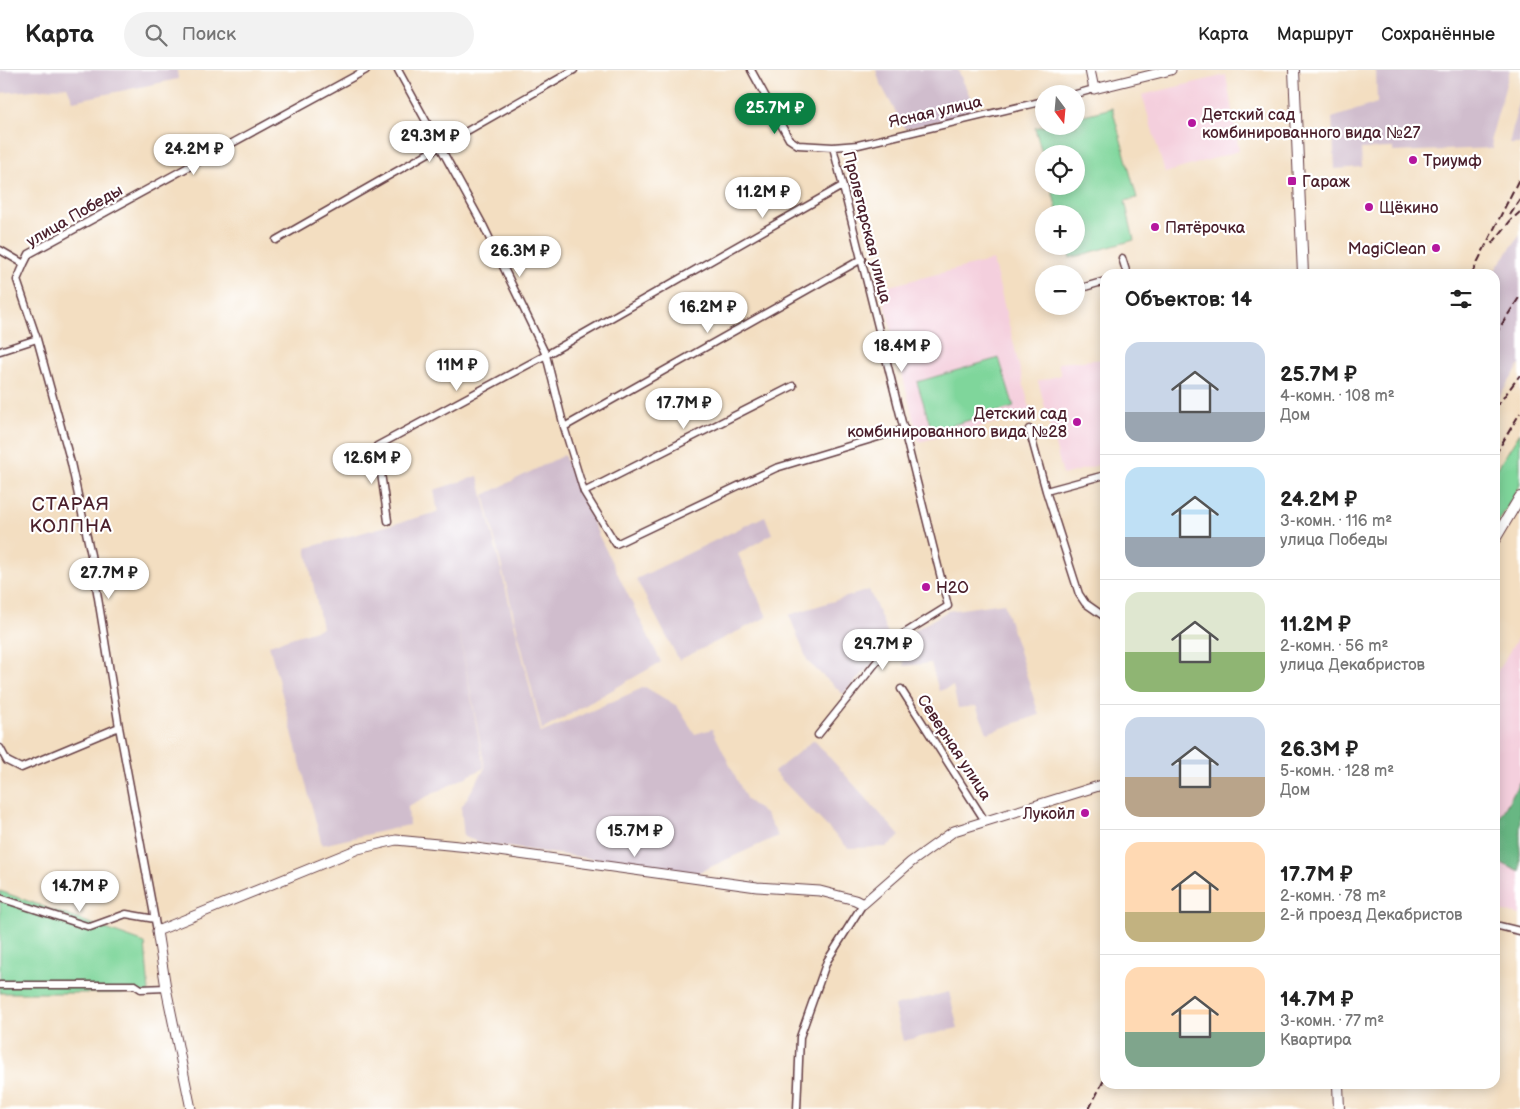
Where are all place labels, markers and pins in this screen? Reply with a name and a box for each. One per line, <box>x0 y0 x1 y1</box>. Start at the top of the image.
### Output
pin: 25.7M ₽ <box>729 92 821 135</box>
place label: Детский сад комбинированного вида №27 <box>1202 106 1420 143</box>
marker: Детский сад комбинированного вида №27 <box>1186 117 1198 129</box>
pin: 29.3M ₽ <box>384 121 476 163</box>
pin: 24.2M ₽ <box>148 134 240 176</box>
place label: Триумф <box>1423 152 1482 171</box>
marker: Триумф <box>1407 154 1419 166</box>
place label: Гараж <box>1302 173 1351 192</box>
marker: Гараж <box>1286 175 1298 187</box>
pin: 11.2M ₽ <box>717 176 809 219</box>
place label: Щёкино <box>1379 199 1438 218</box>
marker: Щёкино <box>1363 201 1375 213</box>
place label: Пятёрочка <box>1165 219 1246 238</box>
marker: Пятёрочка <box>1149 221 1161 233</box>
pin: 26.3M ₽ <box>474 236 566 278</box>
place label: MagiClean <box>1348 240 1426 259</box>
marker: MagiClean <box>1430 242 1442 254</box>
pin: 16.2M ₽ <box>662 292 754 334</box>
pin: 18.4M ₽ <box>856 330 948 373</box>
pin: 11M ₽ <box>422 350 492 392</box>
pin: 17.7M ₽ <box>638 388 730 430</box>
place label: Детский сад комбинированного вида №28 <box>847 405 1067 442</box>
marker: Детский сад комбинированного вида №28 <box>1071 416 1083 428</box>
pin: 12.6M ₽ <box>326 442 418 485</box>
pin: 27.7M ₽ <box>63 558 155 600</box>
place label: Н2О <box>936 579 969 598</box>
marker: Н2О <box>920 581 932 593</box>
pin: 29.7M ₽ <box>837 628 929 671</box>
place label: Лукойл <box>1022 805 1075 824</box>
marker: Лукойл <box>1079 807 1091 819</box>
pin: 15.7M ₽ <box>589 816 681 858</box>
pin: 14.7M ₽ <box>34 870 126 913</box>

